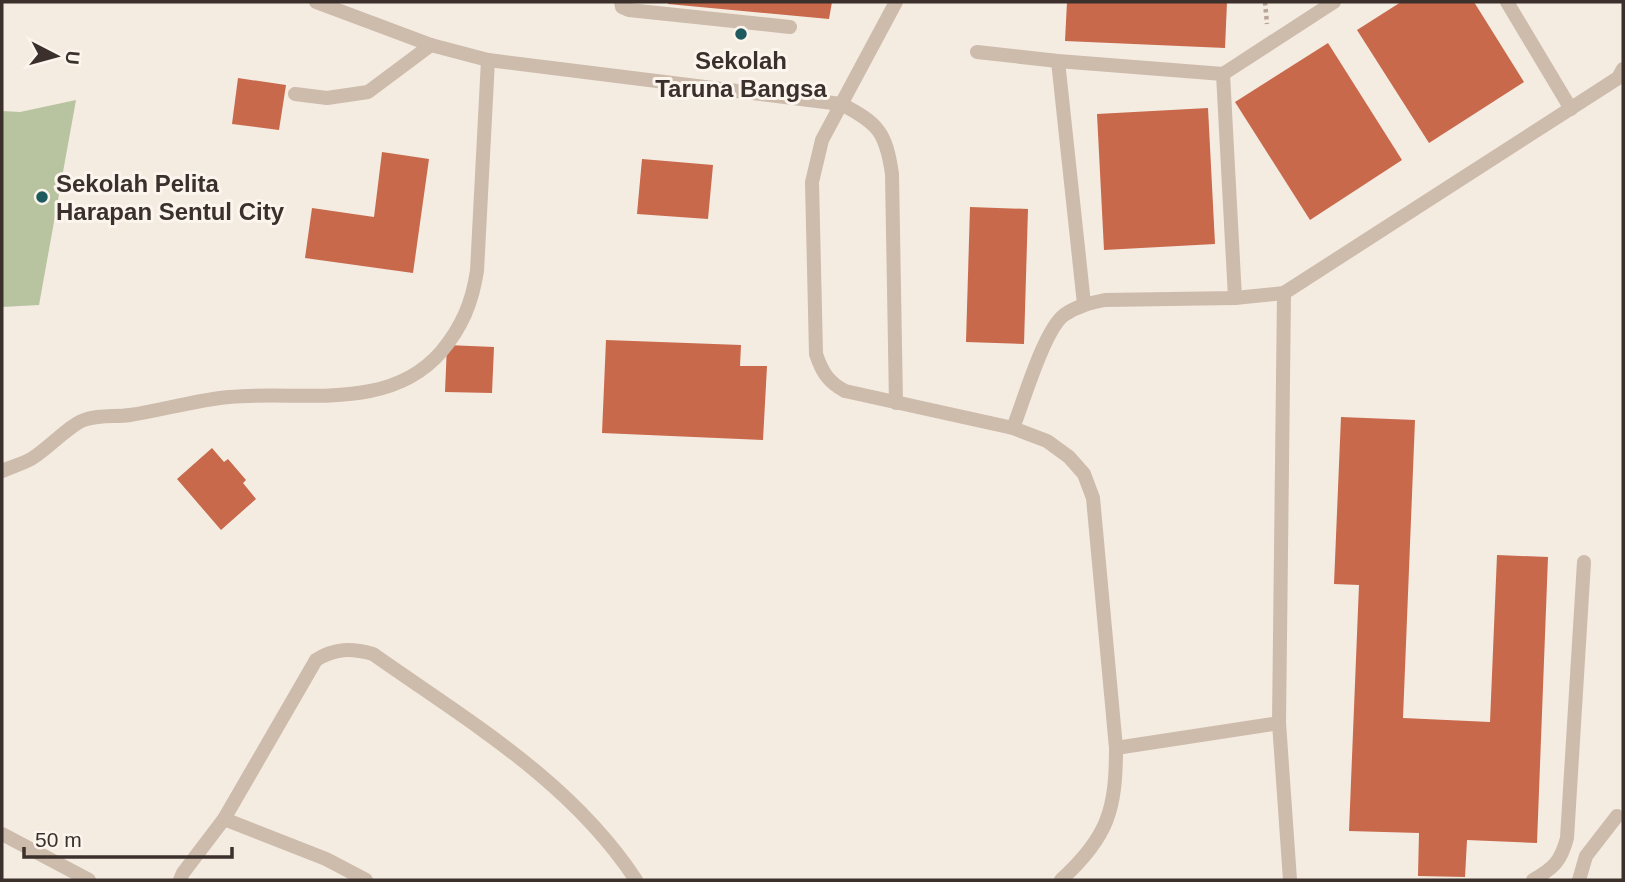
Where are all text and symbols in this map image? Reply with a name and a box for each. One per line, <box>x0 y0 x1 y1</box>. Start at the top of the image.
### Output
north arrow <box>21 21 91 91</box>
marker: Sekolah Taruna Bangsa <box>733 26 749 42</box>
place label: Sekolah Taruna Bangsa <box>655 47 827 102</box>
text: U <box>61 50 84 66</box>
place label: Sekolah Pelita Harapan Sentul City <box>56 170 285 225</box>
marker: Sekolah Pelita Harapan Sentul City <box>34 189 50 205</box>
scale bar <box>24 816 233 860</box>
text: 50 m <box>35 828 82 851</box>

